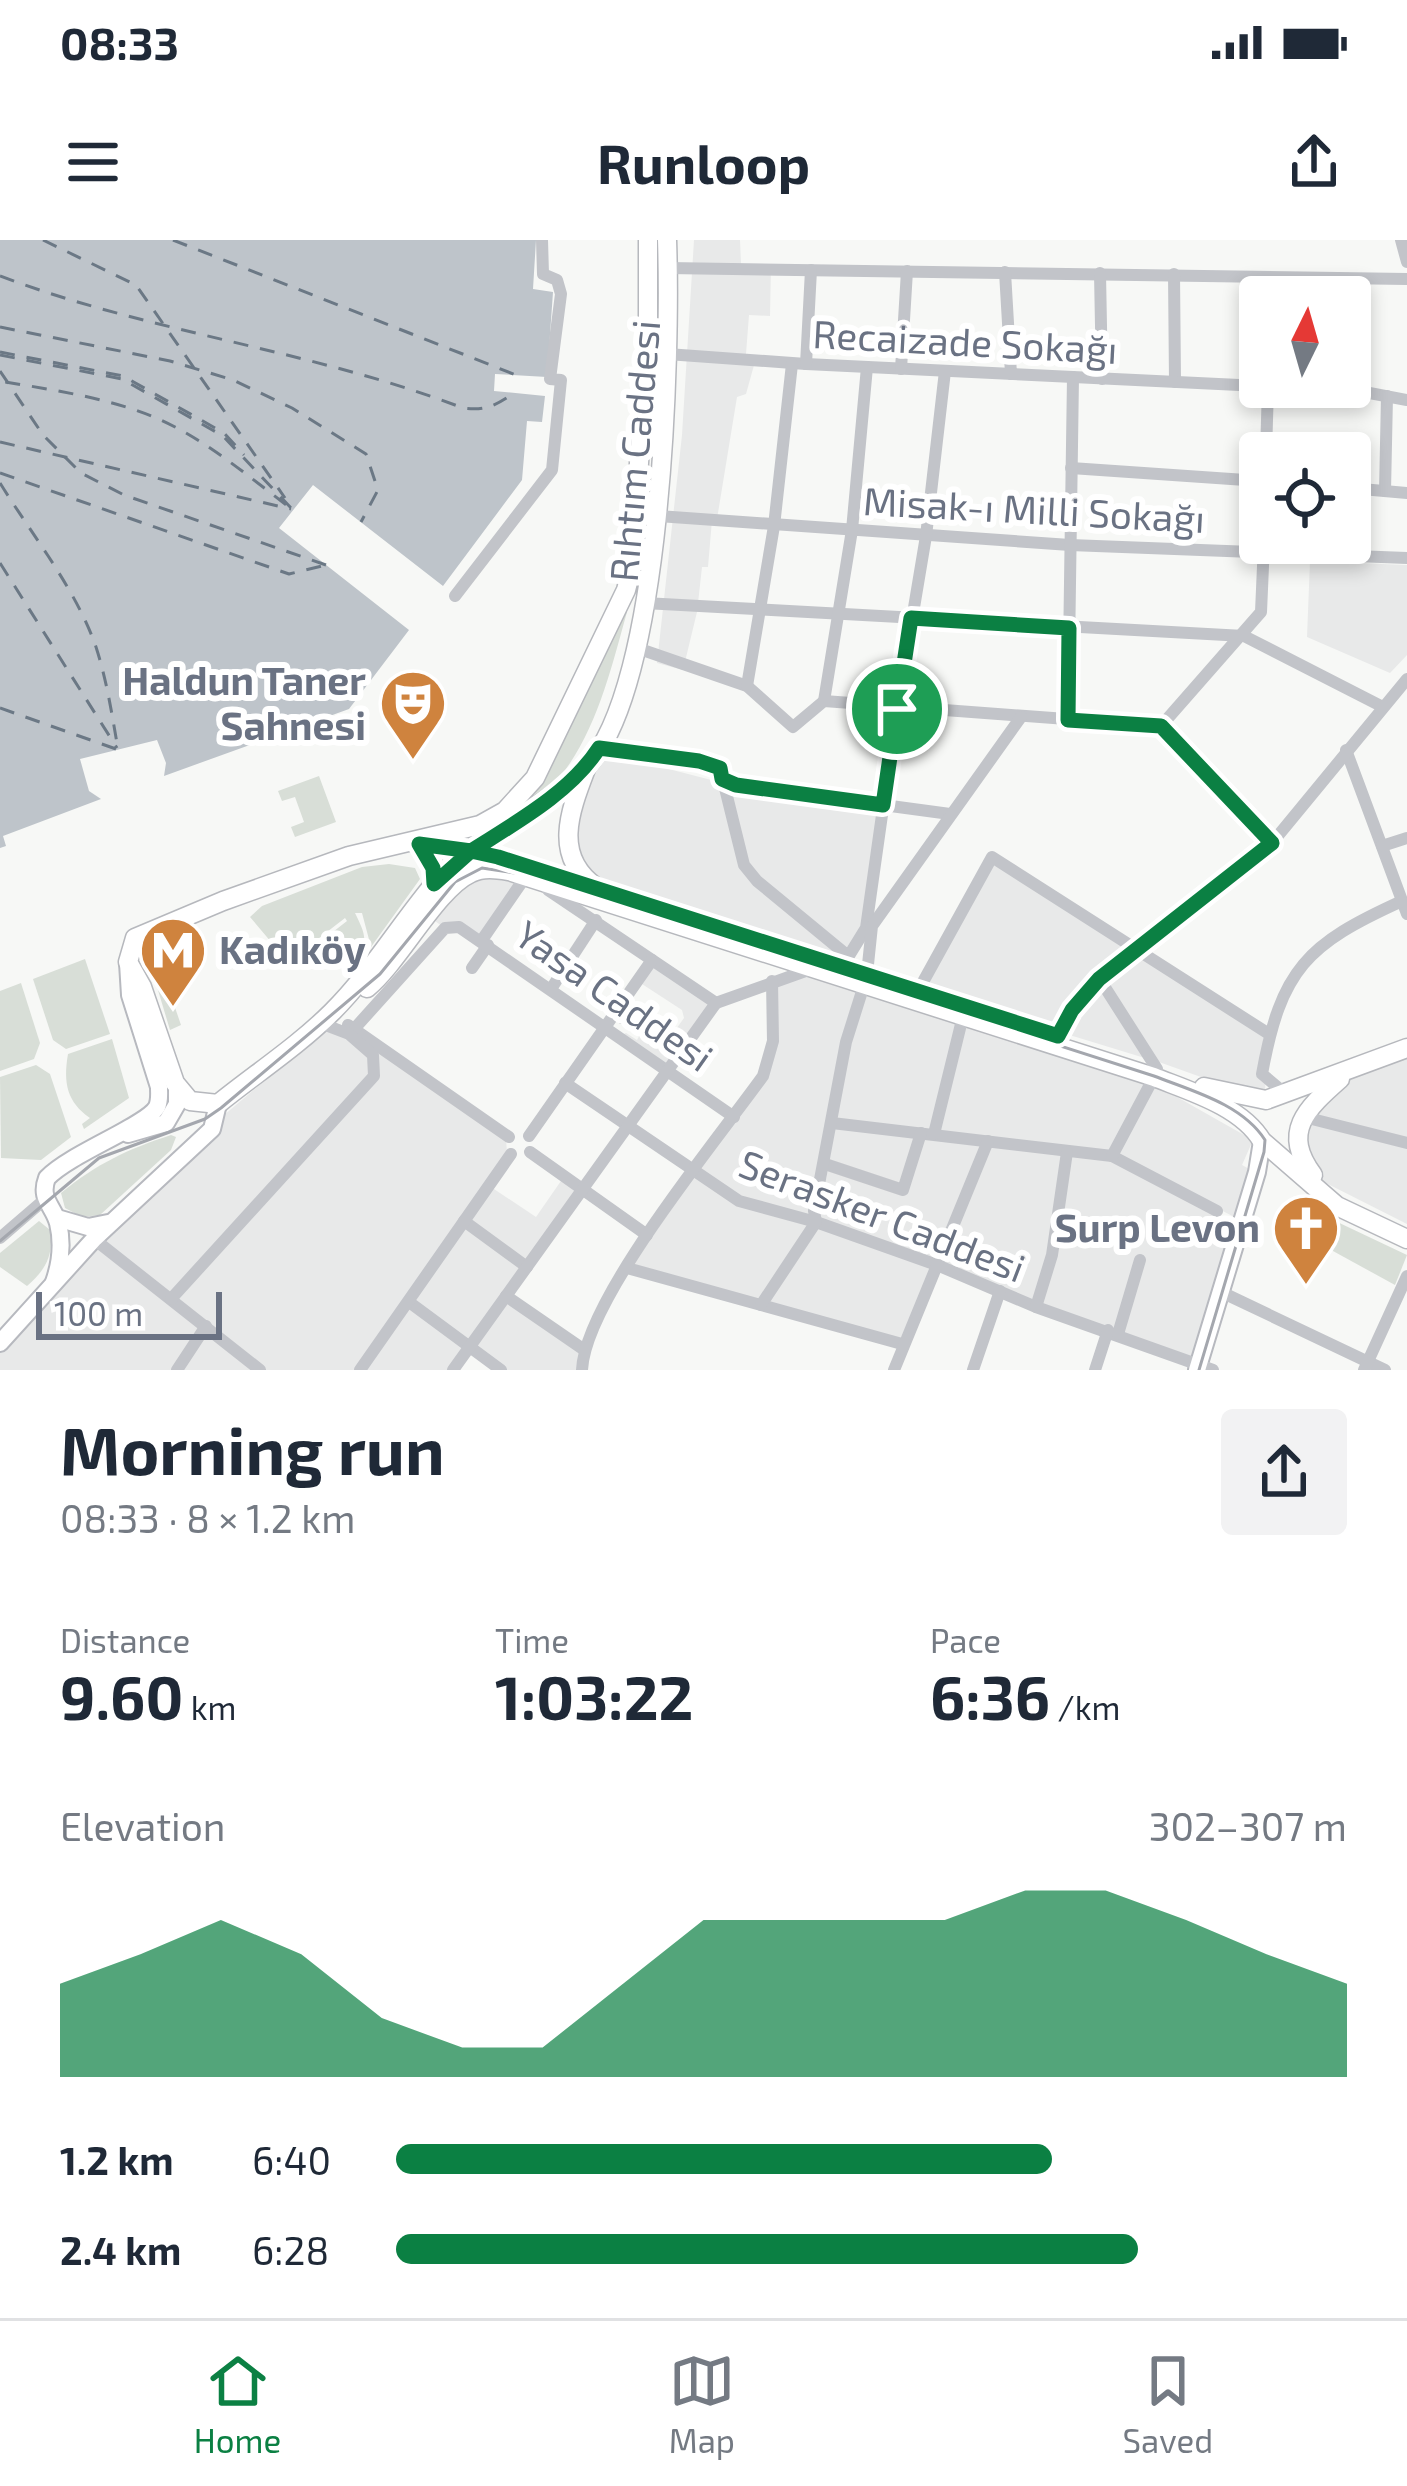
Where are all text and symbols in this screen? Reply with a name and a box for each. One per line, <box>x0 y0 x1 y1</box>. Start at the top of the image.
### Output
text: 08:33 <box>60 15 179 69</box>
icon: menu <box>60 129 126 195</box>
icon: share <box>1281 129 1347 195</box>
text: Runloop <box>597 130 810 195</box>
north arrow <box>1239 276 1371 408</box>
map controls <box>1239 276 1371 564</box>
street label: Recaizade Sokağı <box>812 309 1119 372</box>
street label: Rıhtım Caddesi <box>599 318 668 584</box>
button: locate <box>1239 432 1371 564</box>
street label: Misak-ı Milli Sokağı <box>862 476 1206 541</box>
place label: Haldun Taner Sahnesi <box>122 656 366 748</box>
pin <box>846 658 948 760</box>
theatre icon: Haldun Taner Sahnesi <box>378 668 448 762</box>
icon: arrive <box>864 676 930 742</box>
street label: Yasa Caddesi <box>507 910 723 1080</box>
metro station icon: Kadıköy <box>138 915 208 1009</box>
place label: Kadıköy <box>219 925 366 973</box>
street label: Serasker Caddesi <box>733 1139 1032 1291</box>
church icon: Surp Levon <box>1271 1193 1341 1287</box>
place label: Surp Levon <box>1055 1203 1260 1250</box>
scale bar <box>36 1286 222 1339</box>
text: 100 m <box>54 1293 143 1333</box>
text: Morning run <box>60 1409 445 1488</box>
button: share <box>1221 1409 1347 1535</box>
text: 08:33 · 8 × 1.2 km <box>60 1494 355 1541</box>
text: Distance <box>60 1620 190 1660</box>
text: Time <box>495 1620 569 1660</box>
text: Pace <box>930 1620 1001 1660</box>
text: 9.60 <box>60 1660 183 1732</box>
text: 1:03:22 <box>495 1660 693 1732</box>
text: 6:36 <box>930 1660 1050 1732</box>
text: km <box>183 1687 236 1727</box>
text: /km <box>1050 1687 1120 1727</box>
text: Elevation <box>60 1802 225 1849</box>
text: 302–307 m <box>1149 1802 1347 1849</box>
text: 1.2 km <box>60 2136 174 2183</box>
text: 6:40 <box>252 2136 331 2183</box>
text: 2.4 km <box>60 2226 181 2273</box>
text: 6:28 <box>252 2226 329 2273</box>
tab: Home <box>194 2348 281 2460</box>
tab: Map <box>669 2348 735 2460</box>
tab: Saved <box>1123 2348 1213 2460</box>

